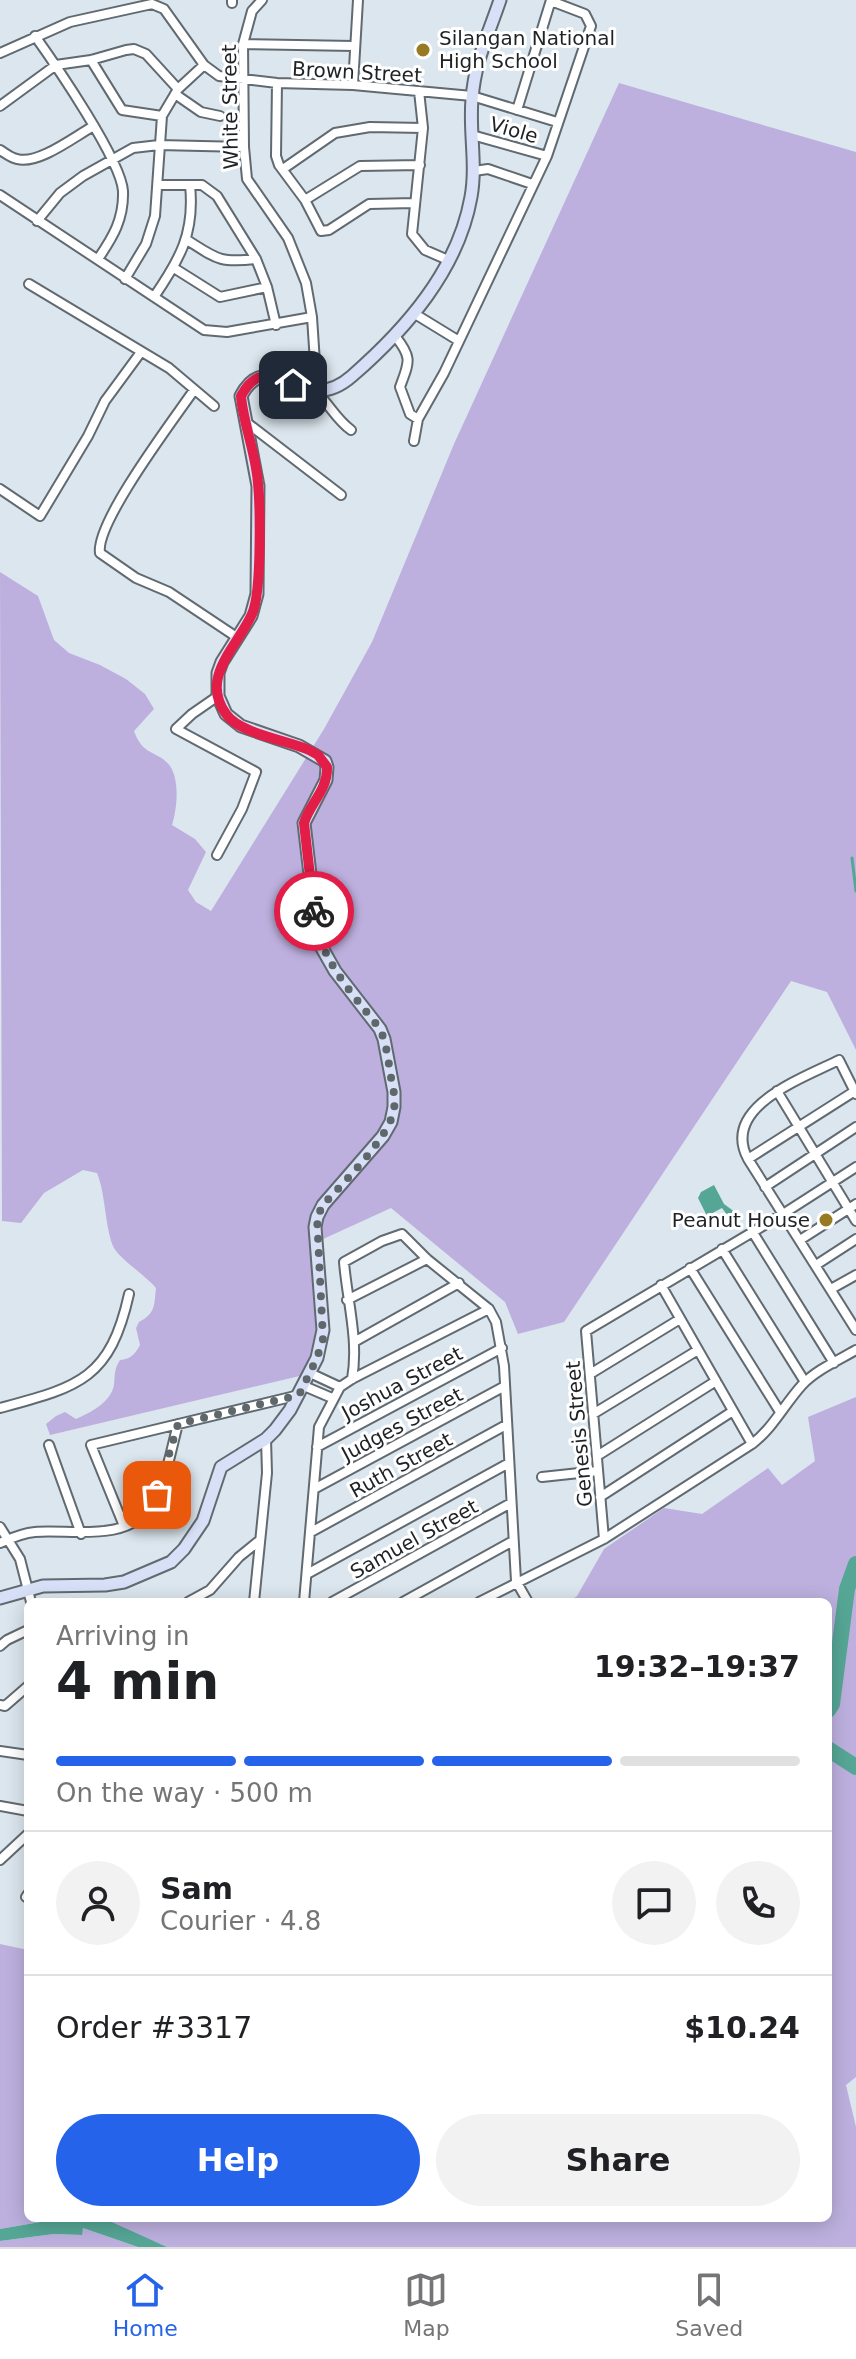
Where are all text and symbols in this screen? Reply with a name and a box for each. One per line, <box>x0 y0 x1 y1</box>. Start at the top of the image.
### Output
place label: Silangan National High School <box>439 26 615 73</box>
marker: Silangan National High School <box>414 41 432 59</box>
street label: White Street <box>217 44 243 170</box>
street label: Brown Street <box>292 57 423 87</box>
street label: Viole <box>487 112 541 148</box>
pin <box>259 351 327 419</box>
icon: home <box>271 363 315 407</box>
courier <box>274 871 354 951</box>
icon: bike <box>292 889 336 933</box>
place label: Peanut House <box>672 1208 810 1232</box>
marker: Peanut House <box>817 1211 835 1229</box>
street label: Joshua Street <box>336 1341 467 1426</box>
street label: Genesis Street <box>561 1360 597 1508</box>
street label: Judges Street <box>336 1382 467 1467</box>
street label: Ruth Street <box>346 1427 457 1503</box>
pin <box>123 1461 191 1529</box>
icon: bag <box>135 1473 179 1517</box>
street label: Samuel Street <box>346 1494 482 1584</box>
text: Arriving in <box>56 1621 190 1651</box>
text: 19:32–19:37 <box>594 1649 800 1684</box>
text: 4 min <box>56 1651 219 1711</box>
text: On the way · 500 m <box>56 1778 313 1808</box>
button: person <box>56 1861 140 1945</box>
button: chat <box>612 1861 696 1945</box>
button: phone <box>716 1861 800 1945</box>
text: Sam <box>160 1871 233 1906</box>
text: Courier · 4.8 <box>160 1906 321 1936</box>
text: Order #3317 <box>56 2010 252 2045</box>
text: $10.24 <box>684 2010 800 2045</box>
button: Help <box>56 2114 420 2206</box>
button: Share <box>436 2114 800 2206</box>
tab: Home <box>113 2268 178 2341</box>
tab: Map <box>403 2268 450 2341</box>
tab: Saved <box>675 2268 743 2341</box>

